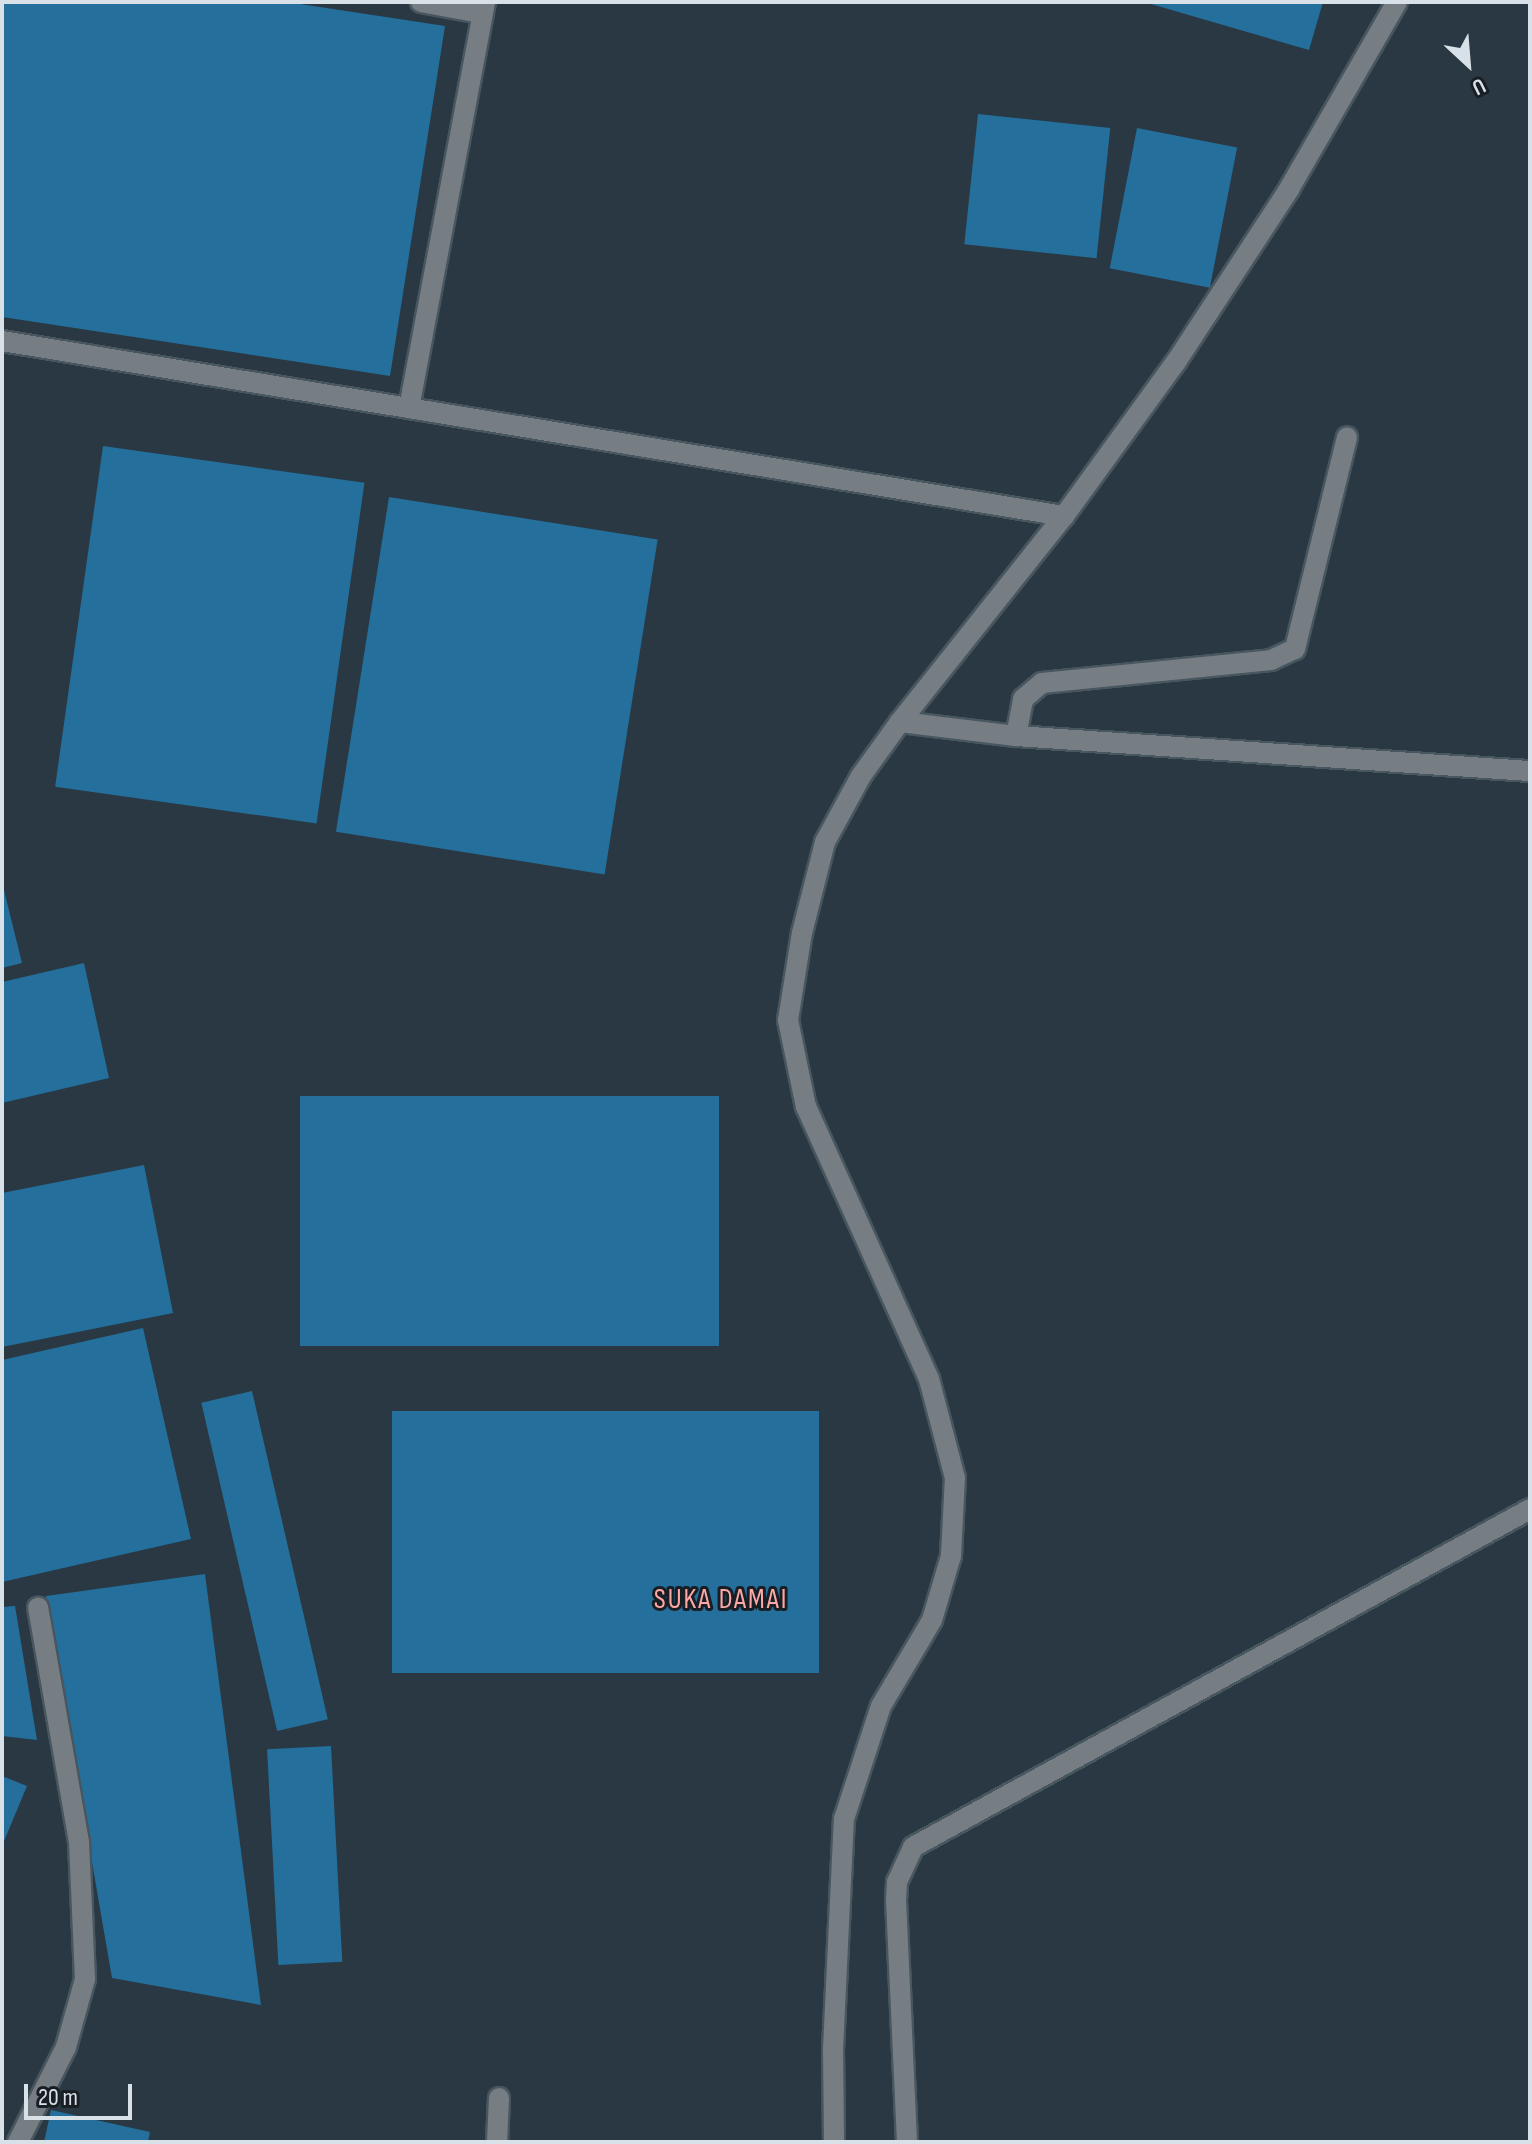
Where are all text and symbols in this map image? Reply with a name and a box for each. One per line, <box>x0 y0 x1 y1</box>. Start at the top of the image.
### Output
north arrow <box>1428 24 1508 104</box>
text: U <box>1468 71 1490 101</box>
district label: SUKA DAMAI <box>654 1583 788 1617</box>
scale bar <box>28 2068 136 2118</box>
text: 20 m <box>38 2083 78 2112</box>

